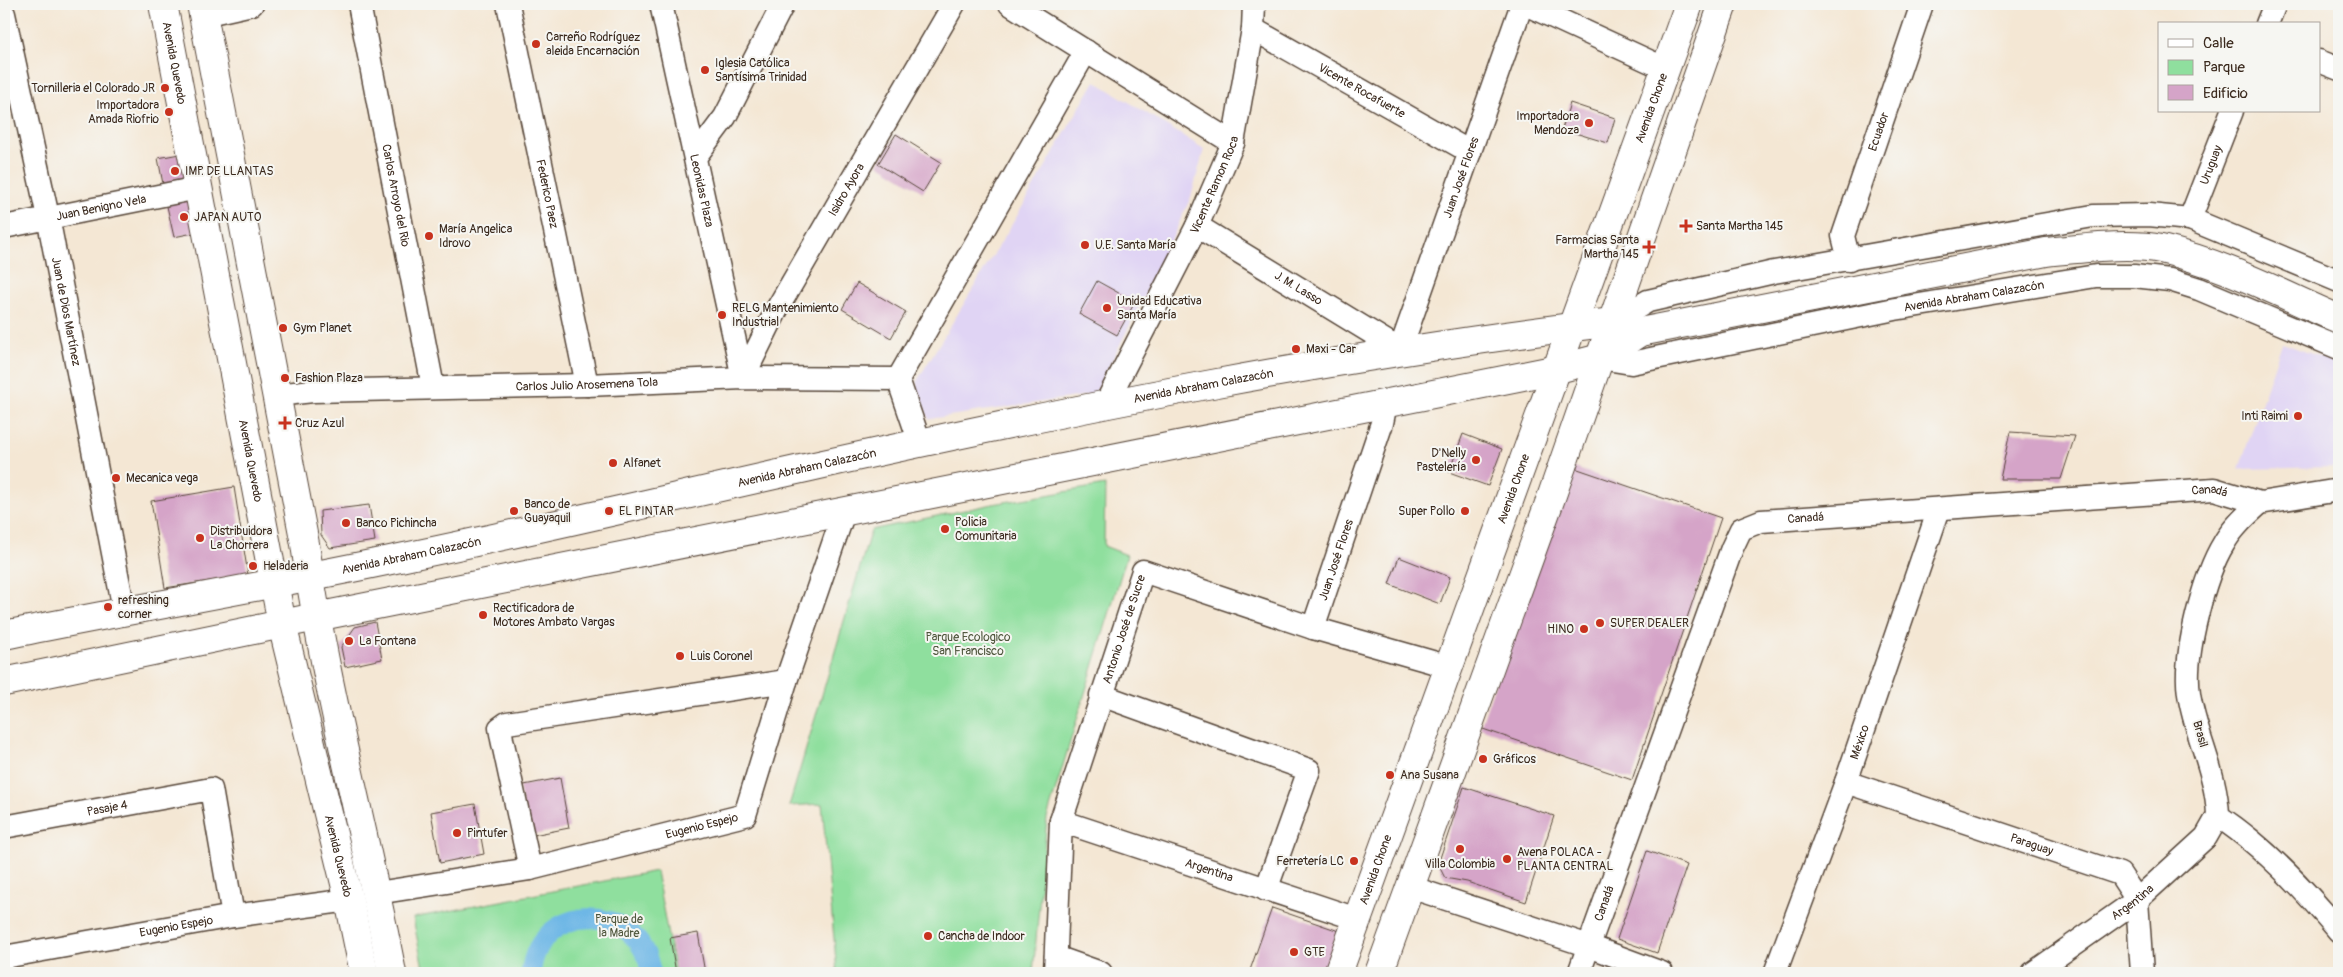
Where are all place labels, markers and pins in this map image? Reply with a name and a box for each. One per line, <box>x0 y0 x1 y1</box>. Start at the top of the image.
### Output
place label: Carreño Rodríguez aleida Encarnación <box>546 30 640 59</box>
marker: Carreño Rodríguez aleida Encarnación <box>530 38 542 50</box>
place label: Iglesia Católica Santísima Trinidad <box>715 56 807 85</box>
marker: Iglesia Católica Santísima Trinidad <box>699 64 711 76</box>
place label: Tornilleria el Colorado JR <box>31 81 155 96</box>
marker: Tornilleria el Colorado JR <box>159 82 171 94</box>
place label: Importadora Amada Riofrio <box>88 98 160 127</box>
marker: Importadora Amada Riofrio <box>163 106 175 118</box>
place label: Importadora Mendoza <box>1516 109 1579 138</box>
marker: Importadora Mendoza <box>1583 117 1595 129</box>
place label: IMP. DE LLANTAS <box>185 164 274 179</box>
marker: IMP. DE LLANTAS <box>169 165 181 177</box>
place label: JAPAN AUTO <box>194 210 262 225</box>
marker: JAPAN AUTO <box>178 211 190 223</box>
place label: Santa Martha 145 <box>1696 219 1783 234</box>
marker: Santa Martha 145 <box>1680 220 1692 232</box>
place label: María Angelica Idrovo <box>439 222 513 251</box>
marker: María Angelica Idrovo <box>423 230 435 242</box>
place label: Farmacias Santa Martha 145 <box>1555 233 1639 262</box>
place label: U.E. Santa María <box>1095 238 1176 253</box>
marker: U.E. Santa María <box>1079 239 1091 251</box>
marker: Farmacias Santa Martha 145 <box>1643 241 1655 253</box>
place label: Unidad Educativa Santa María <box>1117 294 1202 323</box>
place label: RELG Mantenimiento Industrial <box>732 301 839 330</box>
marker: Unidad Educativa Santa María <box>1101 302 1113 314</box>
marker: RELG Mantenimiento Industrial <box>716 309 728 321</box>
place label: Gym Planet <box>293 321 352 336</box>
marker: Gym Planet <box>277 322 289 334</box>
place label: Maxi - Car <box>1306 342 1357 357</box>
marker: Maxi - Car <box>1290 343 1302 355</box>
place label: Fashion Plaza <box>295 371 363 386</box>
marker: Fashion Plaza <box>279 372 291 384</box>
place label: Inti Raimi <box>2241 409 2288 424</box>
marker: Inti Raimi <box>2292 410 2304 422</box>
place label: Cruz Azul <box>295 416 345 431</box>
marker: Cruz Azul <box>279 417 291 429</box>
place label: D'Nelly Pastelería <box>1416 446 1466 475</box>
marker: D'Nelly Pastelería <box>1470 454 1482 466</box>
place label: Alfanet <box>623 456 661 471</box>
marker: Alfanet <box>607 457 619 469</box>
place label: Mecanica vega <box>126 471 198 486</box>
marker: Mecanica vega <box>110 472 122 484</box>
place label: Banco de Guayaquil <box>524 497 571 526</box>
place label: EL PINTAR <box>619 504 674 519</box>
place label: Super Pollo <box>1398 504 1456 519</box>
marker: Banco de Guayaquil <box>508 505 520 517</box>
marker: EL PINTAR <box>603 505 615 517</box>
marker: Super Pollo <box>1459 505 1471 517</box>
place label: Policia Comunitaria <box>955 515 1017 544</box>
place label: Banco Pichincha <box>356 516 437 531</box>
marker: Banco Pichincha <box>340 517 352 529</box>
marker: Policia Comunitaria <box>939 523 951 535</box>
place label: Distribuidora La Chorrera <box>210 524 273 553</box>
marker: Distribuidora La Chorrera <box>194 532 206 544</box>
place label: Heladeria <box>263 559 309 574</box>
marker: Heladeria <box>247 560 259 572</box>
place label: refreshing corner <box>118 593 169 622</box>
marker: refreshing corner <box>102 601 114 613</box>
place label: Rectificadora de Motores Ambato Vargas <box>493 601 615 630</box>
marker: Rectificadora de Motores Ambato Vargas <box>477 609 489 621</box>
place label: SUPER DEALER <box>1610 616 1689 631</box>
marker: SUPER DEALER <box>1594 617 1606 629</box>
place label: HINO <box>1547 622 1574 637</box>
marker: HINO <box>1578 623 1590 635</box>
place label: La Fontana <box>359 634 416 649</box>
marker: La Fontana <box>343 635 355 647</box>
place label: Luis Coronel <box>690 649 753 664</box>
marker: Luis Coronel <box>674 650 686 662</box>
place label: Gráficos <box>1493 752 1536 767</box>
marker: Gráficos <box>1477 753 1489 765</box>
place label: Ana Susana <box>1400 768 1459 783</box>
marker: Ana Susana <box>1384 769 1396 781</box>
place label: Pintufer <box>467 826 508 841</box>
marker: Pintufer <box>451 827 463 839</box>
marker: Villa Colombia <box>1454 843 1466 855</box>
place label: Avena POLACA - PLANTA CENTRAL <box>1517 845 1613 874</box>
marker: Avena POLACA - PLANTA CENTRAL <box>1501 853 1513 865</box>
place label: Ferretería LC <box>1276 854 1344 869</box>
marker: Ferretería LC <box>1348 855 1360 867</box>
place label: Villa Colombia <box>1425 857 1496 872</box>
place label: Cancha de Indoor <box>938 929 1026 944</box>
marker: Cancha de Indoor <box>922 930 934 942</box>
place label: GTE <box>1304 945 1325 960</box>
marker: GTE <box>1288 946 1300 958</box>

